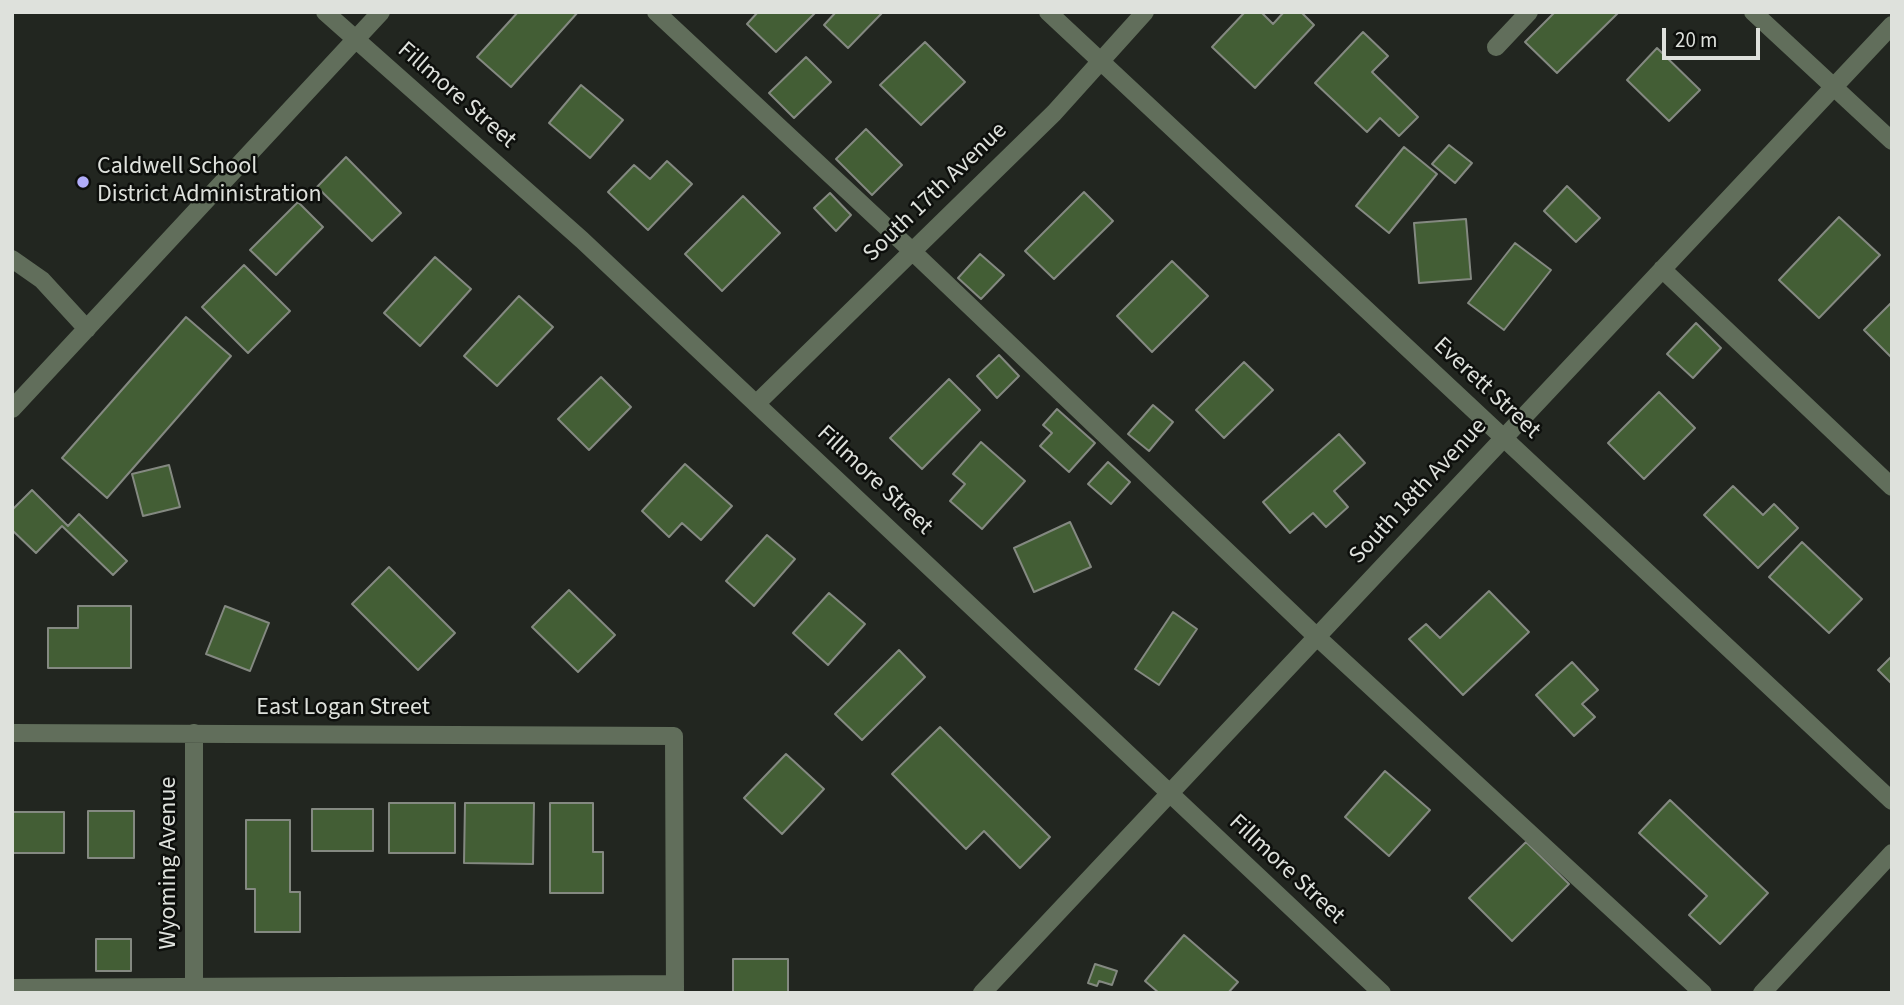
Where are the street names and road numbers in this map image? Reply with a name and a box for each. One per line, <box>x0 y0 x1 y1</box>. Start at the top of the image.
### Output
street label: Fillmore Street <box>391 37 521 155</box>
street label: South 17th Avenue <box>858 117 1014 269</box>
street label: Everett Street <box>1427 332 1545 446</box>
street label: South 18th Avenue <box>1344 413 1494 571</box>
street label: Fillmore Street <box>810 420 938 542</box>
street label: East Logan Street <box>256 695 430 723</box>
street label: Wyoming Avenue <box>156 777 184 949</box>
street label: Fillmore Street <box>1222 809 1350 931</box>

